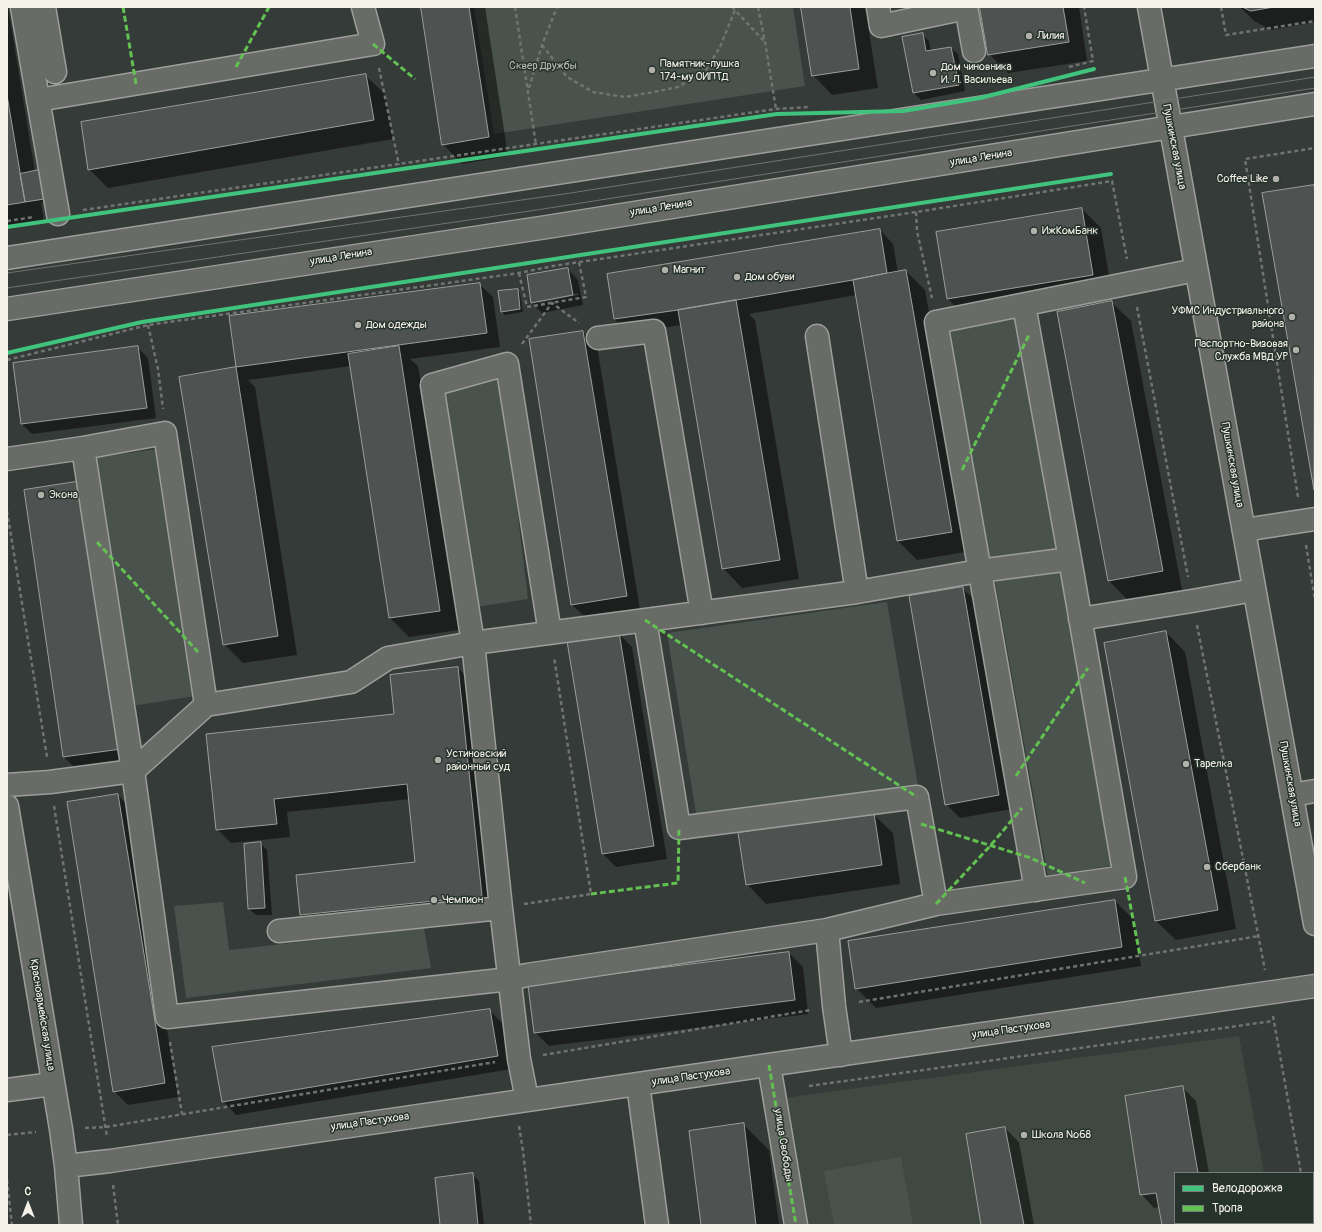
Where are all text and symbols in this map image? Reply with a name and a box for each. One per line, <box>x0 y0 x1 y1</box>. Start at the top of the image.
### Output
place label: Лилия <box>1037 29 1064 43</box>
marker: Лилия <box>1024 31 1034 41</box>
place label: Памятник-пушка 174-му ОИПТД <box>660 57 739 83</box>
park label: Сквер Дружбы <box>509 59 577 73</box>
place label: Дом чиновника И. Л. Васильева <box>941 60 1012 86</box>
marker: Памятник-пушка 174-му ОИПТД <box>647 65 657 75</box>
marker: Дом чиновника И. Л. Васильева <box>928 68 938 78</box>
street label: Пушкинская улица <box>1159 103 1189 191</box>
street label: улица Ленина <box>949 147 1013 169</box>
place label: Coffee Like <box>1217 172 1268 186</box>
marker: Coffee Like <box>1271 174 1281 184</box>
street label: улица Ленина <box>629 197 693 219</box>
place label: ИжКомБанк <box>1042 224 1098 238</box>
marker: ИжКомБанк <box>1029 226 1039 236</box>
street label: улица Ленина <box>309 246 373 268</box>
place label: Магнит <box>673 263 706 277</box>
marker: Магнит <box>660 265 670 275</box>
place label: Дом обуви <box>745 270 794 284</box>
marker: Дом обуви <box>732 272 742 282</box>
place label: УФМС Индустриального района <box>1172 304 1284 330</box>
marker: УФМС Индустриального района <box>1287 312 1297 322</box>
place label: Дом одежды <box>366 318 427 332</box>
marker: Дом одежды <box>353 320 363 330</box>
place label: Паспортно-Визовая Служба МВД УР <box>1194 337 1288 363</box>
marker: Паспортно-Визовая Служба МВД УР <box>1291 345 1301 355</box>
street label: Пушкинская улица <box>1218 421 1246 509</box>
place label: Экона <box>49 488 78 502</box>
marker: Экона <box>36 490 46 500</box>
street label: Пушкинская улица <box>1276 740 1304 828</box>
place label: Устиновский районный суд <box>446 747 510 773</box>
marker: Устиновский районный суд <box>433 755 443 765</box>
place label: Тарелка <box>1194 757 1232 771</box>
marker: Тарелка <box>1181 759 1191 769</box>
place label: Сбербанк <box>1215 860 1261 874</box>
marker: Сбербанк <box>1202 862 1212 872</box>
place label: Чемпион <box>442 893 483 907</box>
marker: Чемпион <box>429 895 439 905</box>
street label: Красноармейская улица <box>27 958 57 1072</box>
street label: улица Пастухова <box>971 1018 1051 1042</box>
street label: улица Пастухова <box>651 1065 731 1089</box>
street label: улица Свободы <box>771 1108 795 1182</box>
street label: улица Пастухова <box>330 1110 410 1134</box>
place label: Школа №68 <box>1032 1128 1091 1142</box>
marker: Школа №68 <box>1019 1130 1029 1140</box>
legend <box>1174 1172 1314 1224</box>
text: Велодорожка <box>1212 1181 1283 1196</box>
north arrow <box>8 1184 48 1224</box>
text: С <box>25 1185 31 1198</box>
text: Тропа <box>1212 1201 1242 1216</box>

